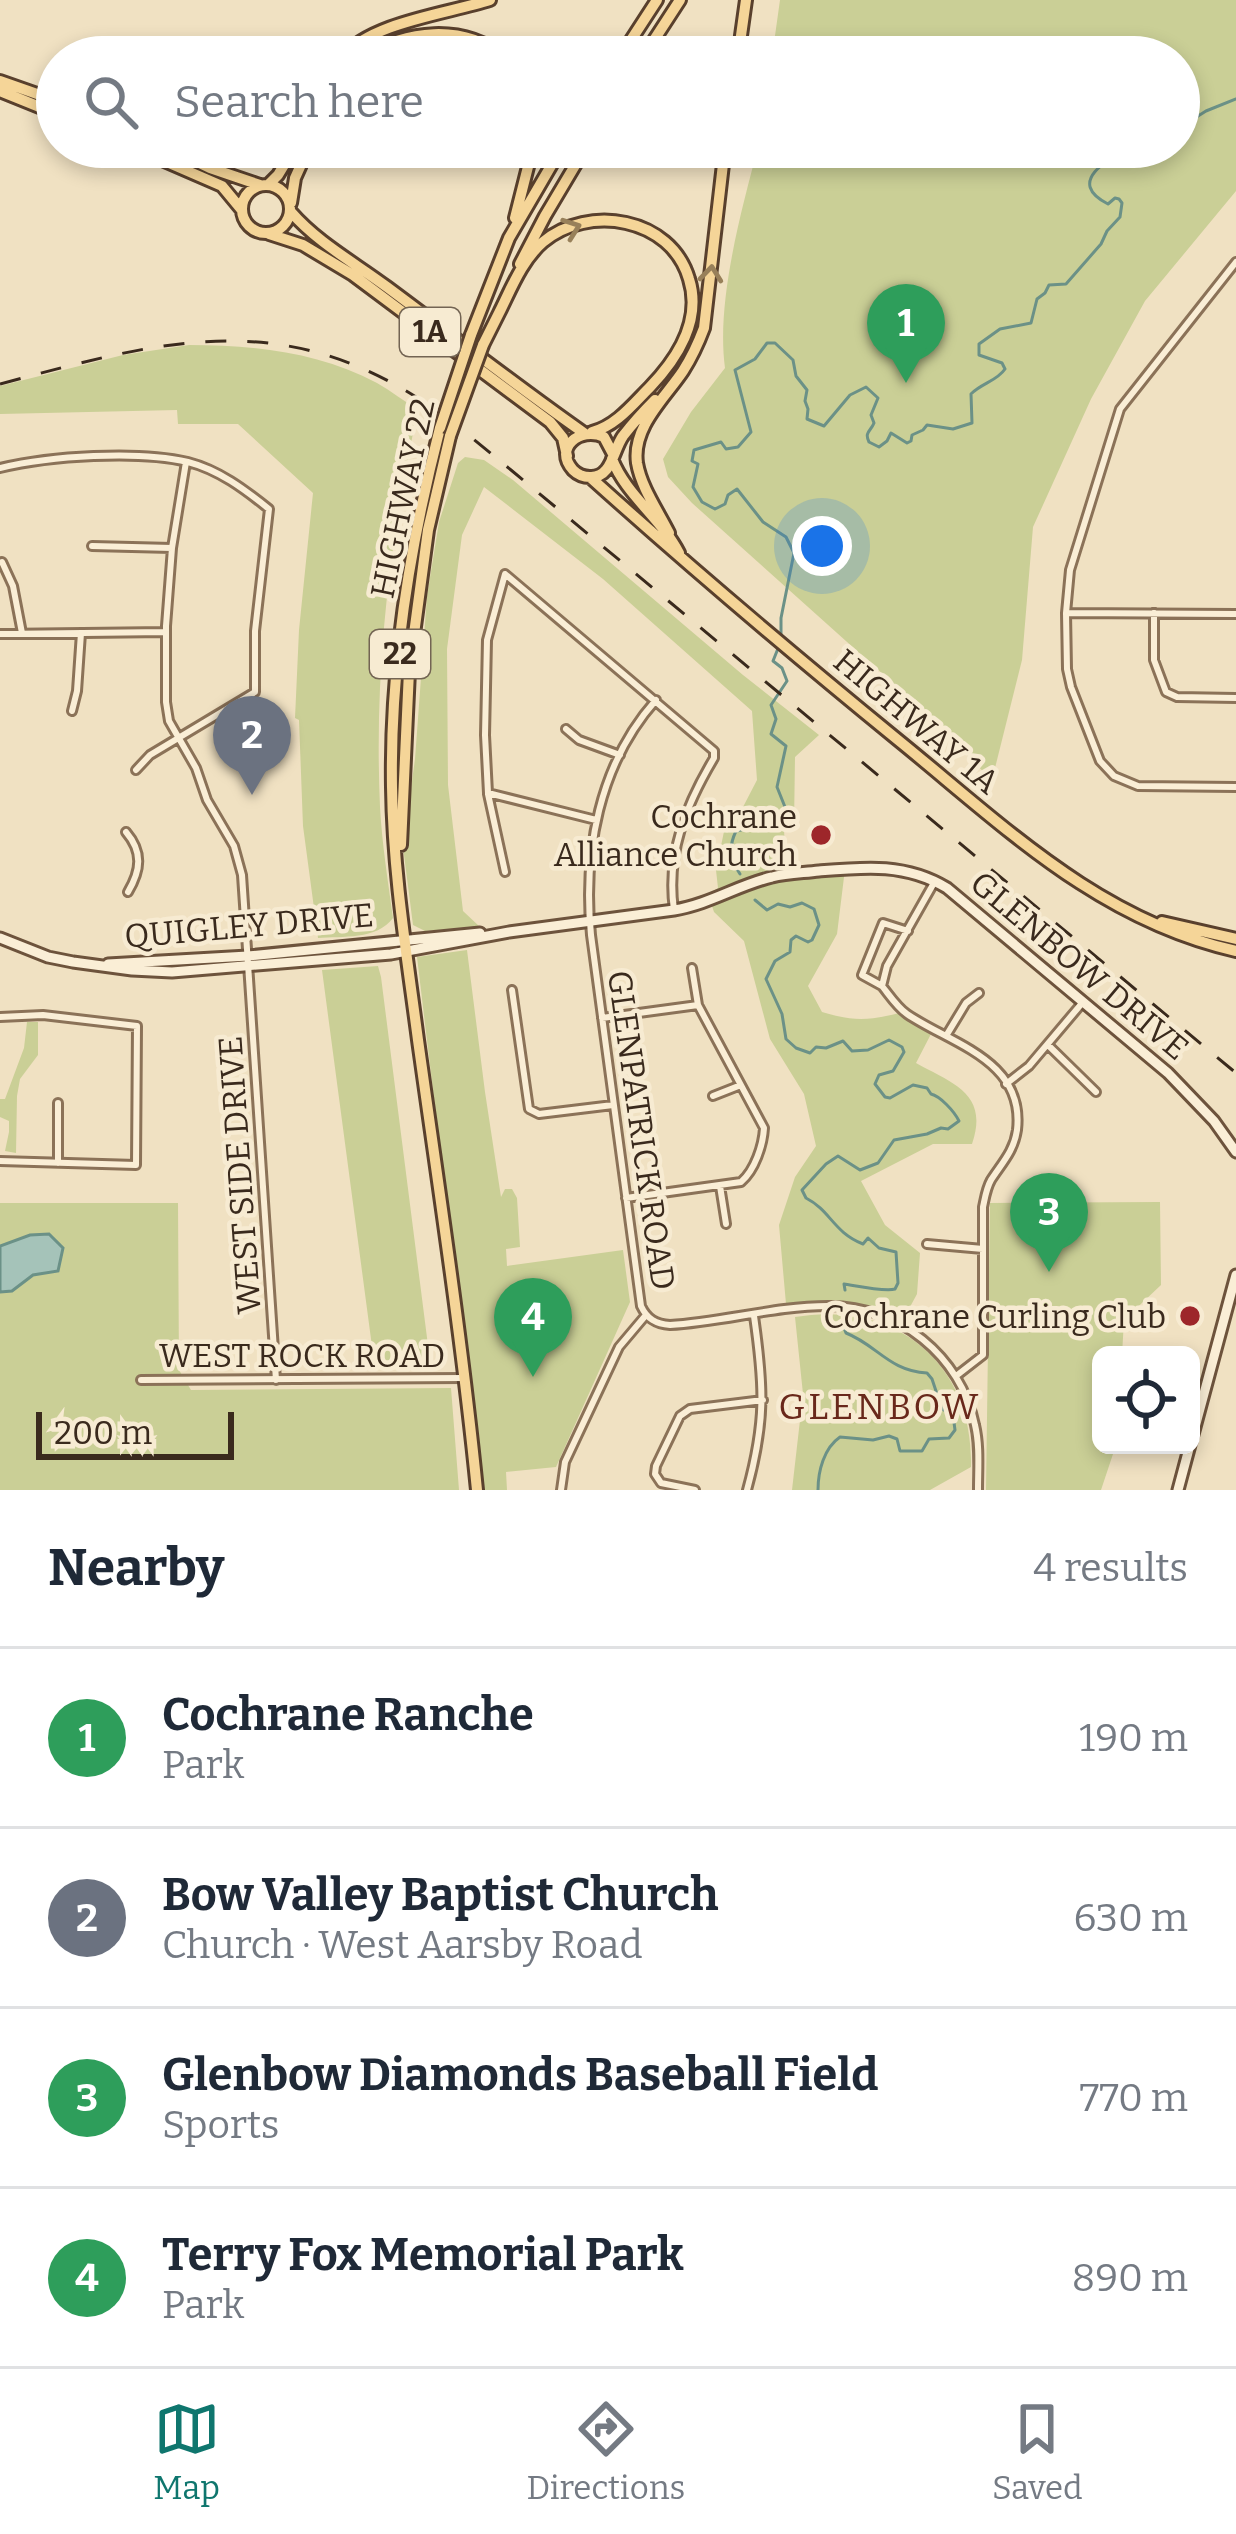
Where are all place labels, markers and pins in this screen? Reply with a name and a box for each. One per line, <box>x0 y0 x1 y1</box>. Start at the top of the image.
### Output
pin: 1 <box>867 284 945 383</box>
pin: 2 <box>213 696 291 795</box>
place label: Cochrane Alliance Church <box>554 797 797 875</box>
marker: Cochrane Alliance Church <box>808 822 834 848</box>
pin: 3 <box>1010 1173 1088 1272</box>
pin: 4 <box>494 1278 572 1377</box>
place label: Cochrane Curling Club <box>823 1297 1166 1337</box>
marker: Cochrane Curling Club <box>1177 1303 1203 1329</box>

